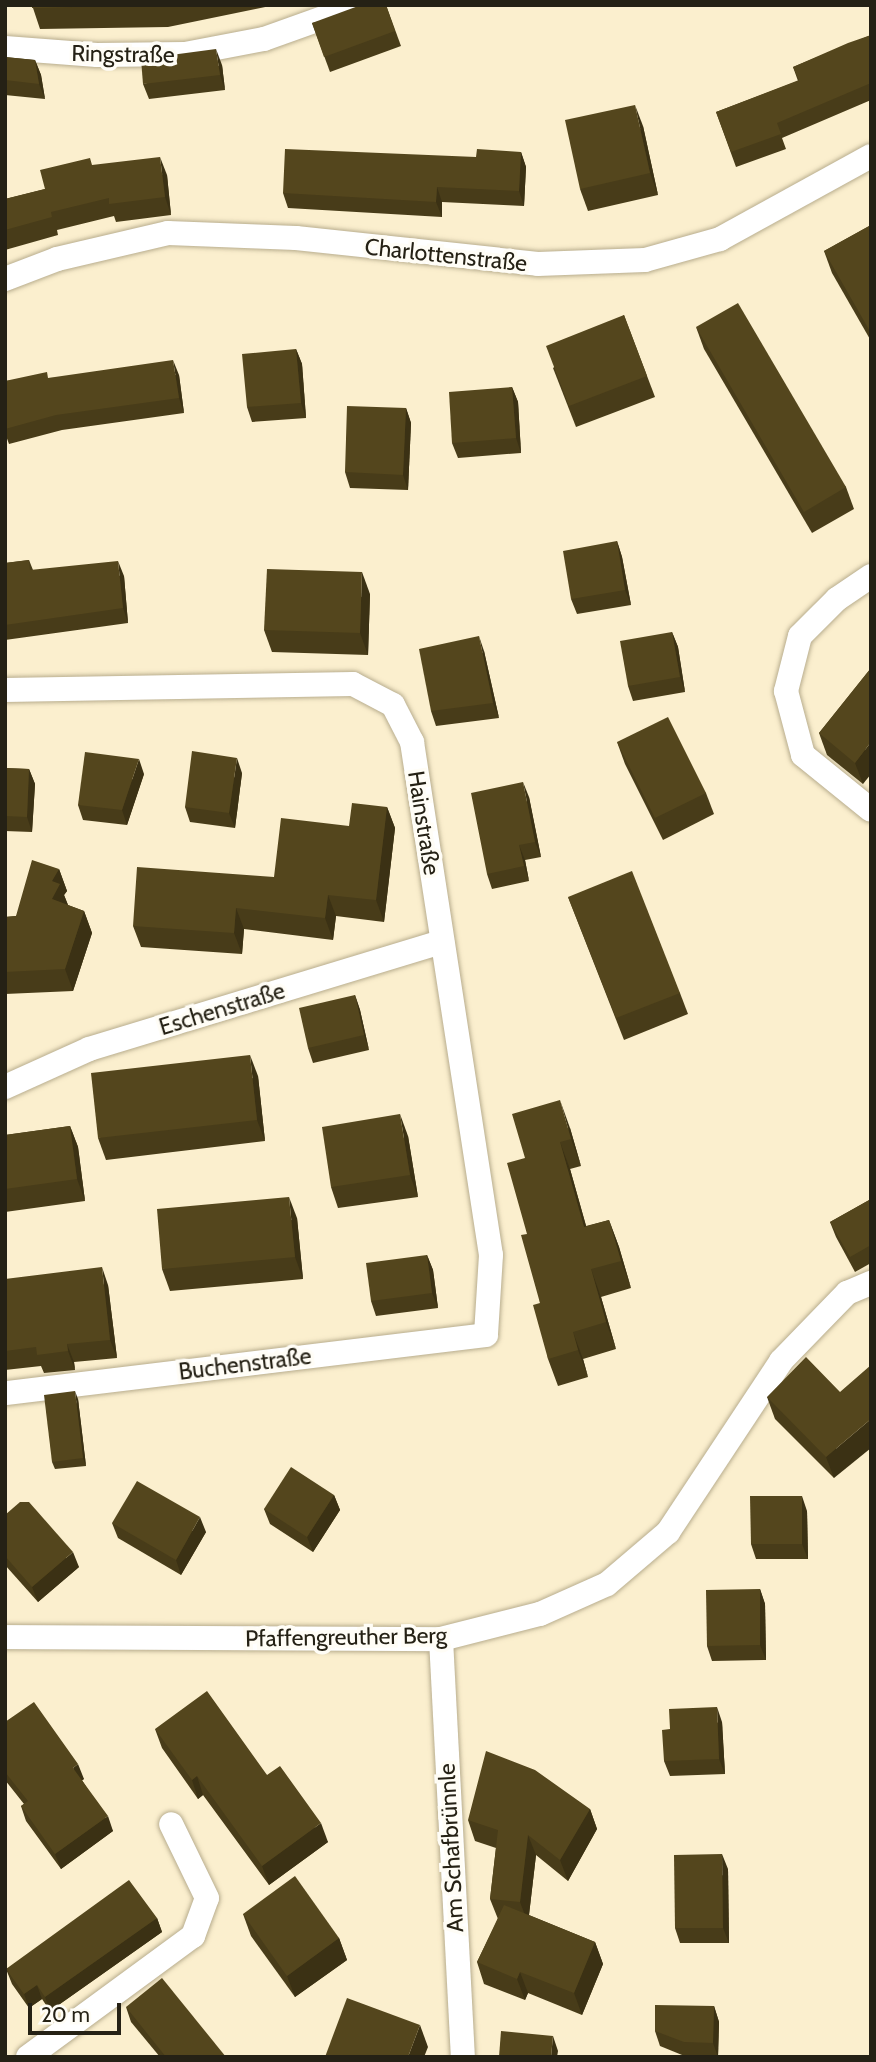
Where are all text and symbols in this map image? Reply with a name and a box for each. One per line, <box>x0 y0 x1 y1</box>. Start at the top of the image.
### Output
street label: Ringstraße <box>71 39 175 69</box>
street label: Charlottenstraße <box>363 233 529 277</box>
street label: Hainstraße <box>402 769 446 877</box>
street label: Eschenstraße <box>156 977 288 1041</box>
street label: Buchenstraße <box>177 1342 313 1386</box>
street label: Pfaffengreuther Berg <box>245 1621 447 1653</box>
street label: Am Schafbrünnle <box>433 1763 469 1933</box>
scale bar <box>32 1988 124 2032</box>
text: 20 m <box>41 2002 90 2027</box>

